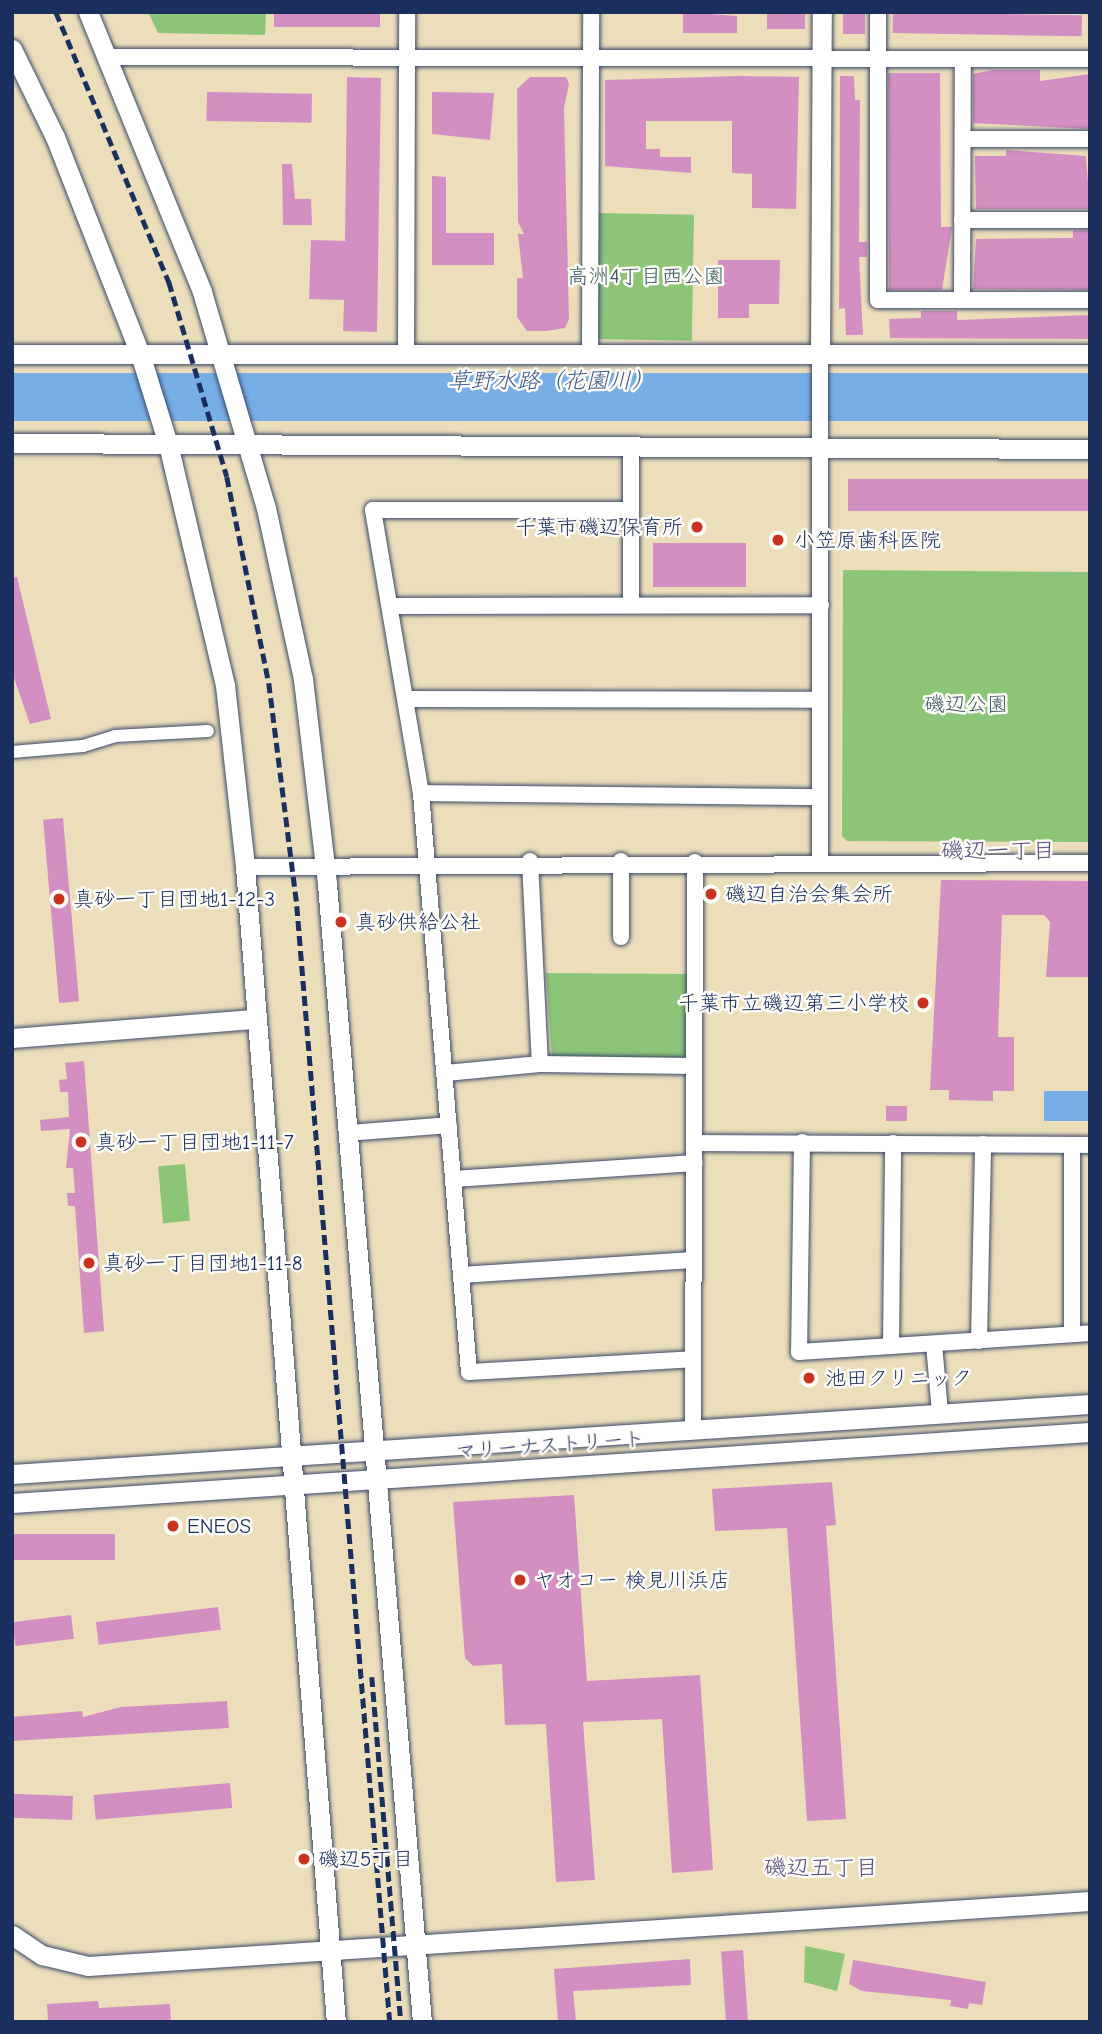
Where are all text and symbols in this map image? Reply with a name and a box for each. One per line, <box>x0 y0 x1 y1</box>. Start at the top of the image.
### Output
park label: 高洲4丁目西公園 <box>567 263 725 289</box>
water label: 草野水路（花園川） <box>448 367 654 395</box>
place label: 千葉市磯辺保育所 <box>515 514 683 540</box>
marker: 千葉市磯辺保育所 <box>689 519 705 535</box>
place label: 小笠原歯科医院 <box>794 527 941 553</box>
marker: 小笠原歯科医院 <box>768 530 788 550</box>
park label: 磯辺公園 <box>924 691 1008 717</box>
district label: 磯辺一丁目 <box>941 837 1055 865</box>
place label: 磯辺自治会集会所 <box>725 881 893 907</box>
place label: 真砂一丁目団地1-12-3 <box>73 886 275 912</box>
marker: 磯辺自治会集会所 <box>703 886 719 902</box>
marker: 真砂一丁目団地1-12-3 <box>51 891 67 907</box>
place label: 真砂供給公社 <box>355 909 481 935</box>
marker: 真砂供給公社 <box>333 914 349 930</box>
place label: 千葉市立磯辺第三小学校 <box>678 990 909 1016</box>
marker: 千葉市立磯辺第三小学校 <box>915 995 931 1011</box>
place label: 真砂一丁目団地1-11-7 <box>95 1129 294 1155</box>
marker: 真砂一丁目団地1-11-7 <box>73 1134 89 1150</box>
place label: 真砂一丁目団地1-11-8 <box>103 1250 303 1276</box>
marker: 真砂一丁目団地1-11-8 <box>81 1255 97 1271</box>
place label: 池田クリニック <box>825 1365 972 1391</box>
marker: 池田クリニック <box>799 1368 819 1388</box>
street label: マリーナストリート <box>455 1426 645 1464</box>
place label: ENEOS <box>187 1513 251 1539</box>
marker: ENEOS <box>165 1518 181 1534</box>
place label: ヤオコー 検見川浜店 <box>534 1567 730 1593</box>
marker: ヤオコー 検見川浜店 <box>512 1572 528 1588</box>
place label: 磯辺5丁目 <box>318 1846 413 1872</box>
marker: 磯辺5丁目 <box>296 1851 312 1867</box>
district label: 磯辺五丁目 <box>764 1854 878 1882</box>

